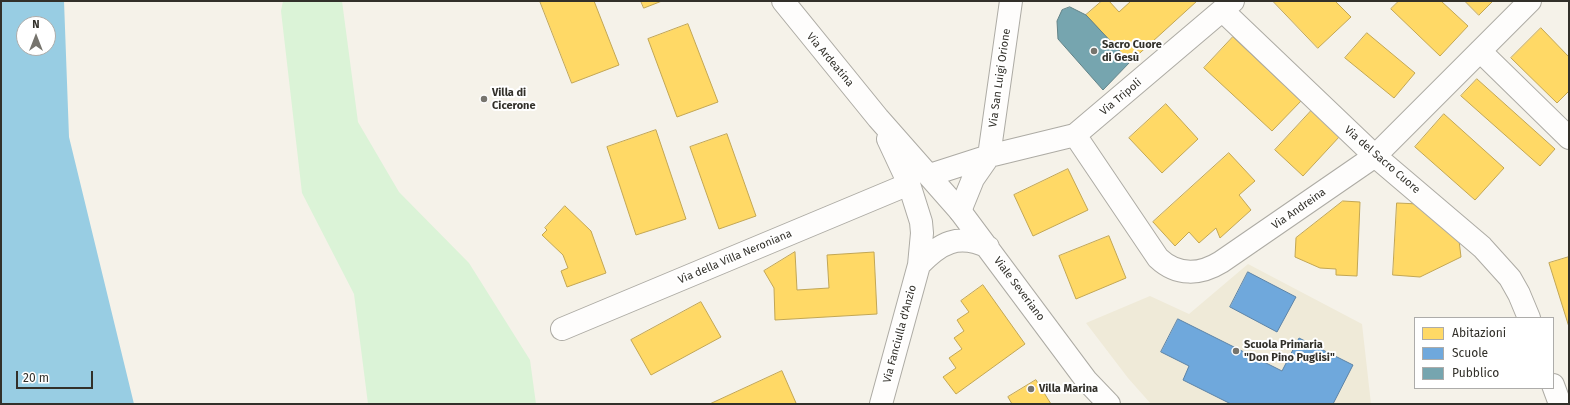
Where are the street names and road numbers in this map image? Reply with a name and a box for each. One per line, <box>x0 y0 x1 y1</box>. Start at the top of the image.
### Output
street label: Via San Luigi Orione <box>987 28 1013 128</box>
street label: Via Ardeatina <box>804 30 856 90</box>
street label: Via Tripoli <box>1098 76 1144 118</box>
street label: Via del Sacro Cuore <box>1341 124 1423 196</box>
street label: Via Andreina <box>1269 186 1329 232</box>
street label: Via della Villa Neroniana <box>676 227 794 287</box>
street label: Viale Severiano <box>991 254 1047 324</box>
street label: Via Fanciulla d'Anzio <box>881 283 919 385</box>

